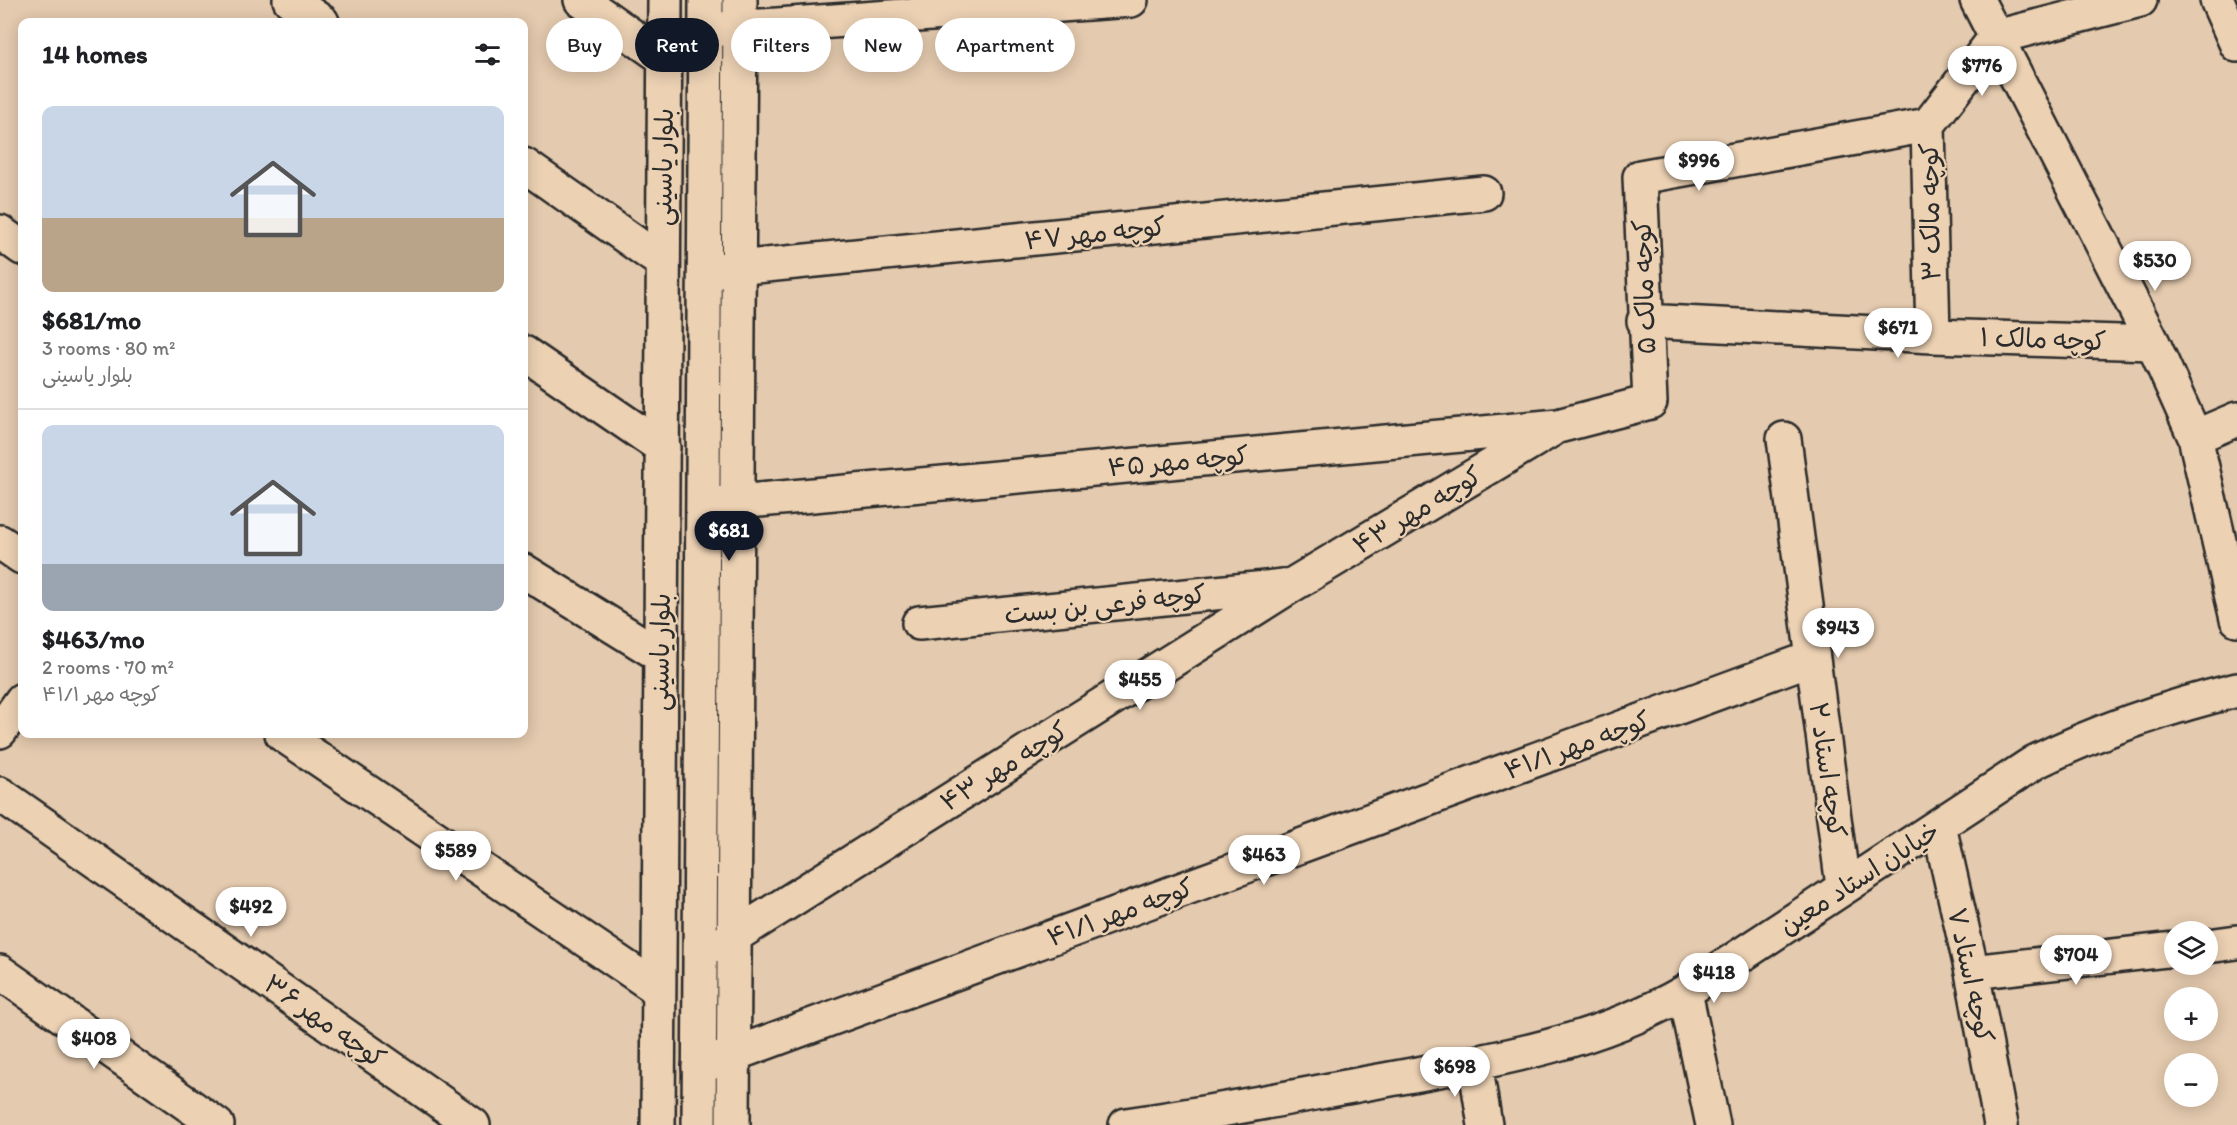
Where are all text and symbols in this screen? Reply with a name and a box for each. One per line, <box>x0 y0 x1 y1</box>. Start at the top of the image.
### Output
chip: Buy <box>546 18 623 72</box>
chip: Rent <box>635 18 719 72</box>
chip: Filters <box>731 18 831 72</box>
chip: New <box>843 18 923 72</box>
chip: Apartment <box>935 18 1075 72</box>
text: 14 homes <box>42 38 148 70</box>
icon: filters <box>471 38 504 71</box>
pin: $776 <box>1946 46 2018 97</box>
text: $776 <box>1962 53 2002 77</box>
street label: بلوار یاسینی <box>646 108 681 226</box>
pin: $996 <box>1663 141 1735 192</box>
street label: کوچه مالک ۳ <box>1913 142 1947 282</box>
icon: home <box>219 145 327 253</box>
text: $996 <box>1678 148 1720 172</box>
street label: کوچه مهر ۴۷ <box>1023 210 1167 256</box>
street label: کوچه مالک ۵ <box>1626 219 1662 355</box>
pin: $530 <box>2119 241 2191 292</box>
text: $530 <box>2133 248 2177 272</box>
text: $681/mo <box>42 304 141 336</box>
pin: $671 <box>1862 308 1934 359</box>
text: $671 <box>1878 315 1918 339</box>
street label: کوچه مالک ۱ <box>1979 321 2107 357</box>
text: 3 rooms · 80 m² <box>42 336 175 360</box>
text: بلوار یاسینی <box>42 363 133 387</box>
street label: کوچه مهر ۴۵ <box>1106 439 1250 483</box>
street label: کوچه مهر ۴۳ <box>1347 459 1487 561</box>
icon: home <box>219 464 327 572</box>
pin: $681 <box>693 511 765 562</box>
text: $681 <box>709 518 749 542</box>
street label: کوچه فرعی بن بست <box>1003 577 1208 631</box>
street label: بلوار یاسینی <box>643 593 678 711</box>
pin: $943 <box>1802 608 1874 659</box>
text: $943 <box>1816 615 1860 639</box>
text: $463/mo <box>42 623 145 655</box>
text: 2 rooms · 70 m² <box>42 655 174 679</box>
pin: $455 <box>1104 660 1176 711</box>
text: $455 <box>1118 667 1162 691</box>
text: کوچه مهر ۴۱/۱ <box>42 682 160 706</box>
street label: کوچه استاد ۲ <box>1803 700 1853 840</box>
street label: کوچه مهر ۴۱/۱ <box>1499 704 1655 786</box>
street label: کوچه مهر ۴۳ <box>934 714 1074 818</box>
street label: خیابان استاد معین <box>1773 814 1945 942</box>
pin: $589 <box>420 831 492 882</box>
pin: $463 <box>1228 835 1300 886</box>
text: $589 <box>435 838 477 862</box>
text: $463 <box>1242 842 1286 866</box>
street label: کوچه مهر ۴۱/۱ <box>1042 871 1198 953</box>
pin: $492 <box>215 887 287 938</box>
text: $492 <box>229 894 273 918</box>
street label: کوچه استاد ۷ <box>1941 904 2001 1046</box>
map controls <box>2164 921 2218 1107</box>
button: layers <box>2164 921 2218 975</box>
pin: $704 <box>2040 935 2112 986</box>
text: $704 <box>2054 942 2098 966</box>
pin: $418 <box>1678 953 1750 1004</box>
text: $418 <box>1693 960 1735 984</box>
street label: کوچه مهر ۳۶ <box>258 967 392 1075</box>
button: + <box>2164 987 2218 1041</box>
pin: $408 <box>58 1019 130 1070</box>
text: $408 <box>71 1026 117 1050</box>
pin: $698 <box>1419 1047 1491 1098</box>
button: − <box>2164 1053 2218 1107</box>
text: $698 <box>1434 1054 1476 1078</box>

